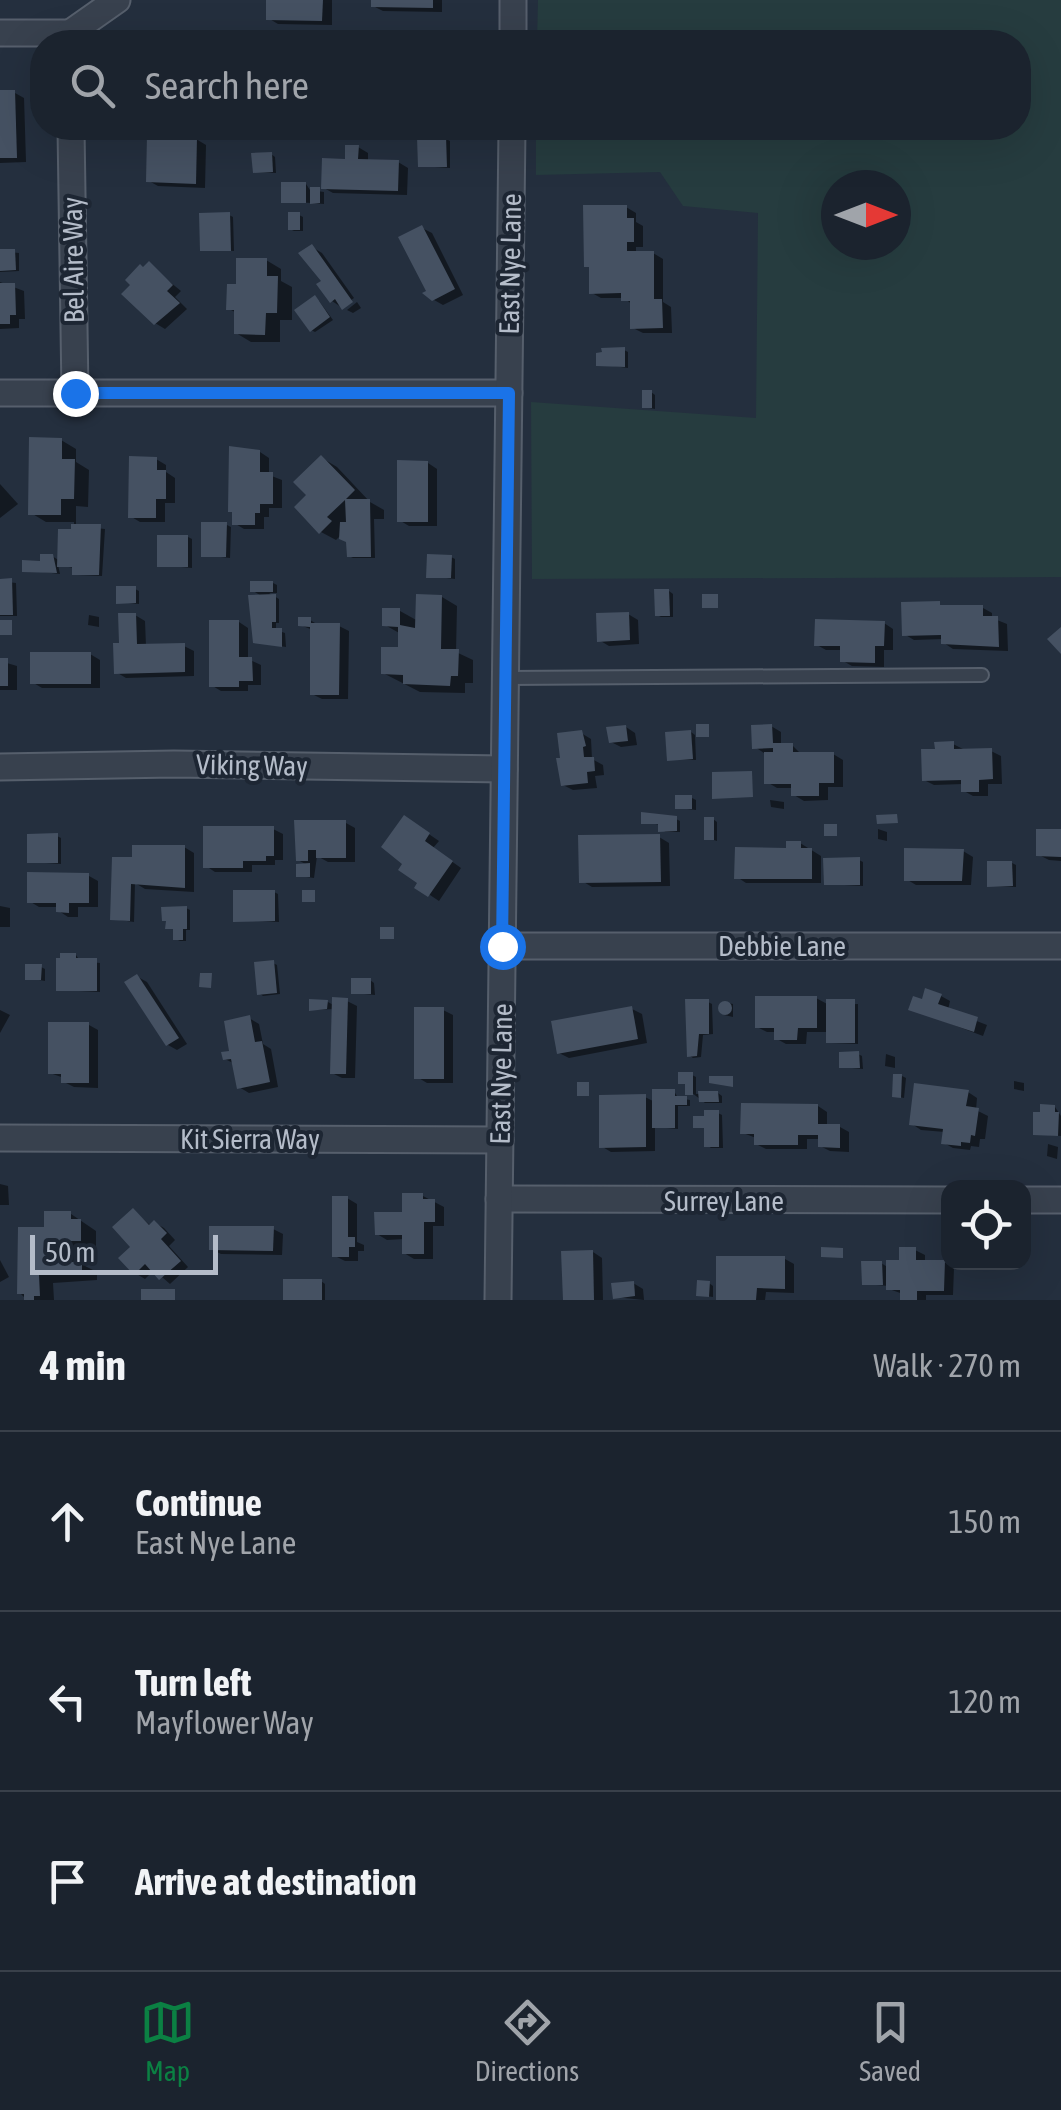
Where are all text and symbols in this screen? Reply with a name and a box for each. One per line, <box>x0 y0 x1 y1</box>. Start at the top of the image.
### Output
search box <box>30 30 1031 140</box>
icon: search <box>65 58 120 113</box>
text: Search here <box>145 64 309 107</box>
north arrow <box>821 170 911 260</box>
street label: East Nye Lane <box>493 193 527 335</box>
street label: Bel Aire Way <box>56 197 90 323</box>
route end <box>53 371 99 417</box>
street label: Viking Way <box>196 748 308 782</box>
route start <box>480 924 526 970</box>
street label: Debbie Lane <box>718 930 846 962</box>
street label: East Nye Lane <box>484 1003 518 1145</box>
street label: Kit Sierra Way <box>180 1123 320 1155</box>
map controls <box>941 1180 1031 1270</box>
button: locate <box>941 1180 1031 1270</box>
street label: Surrey Lane <box>664 1185 784 1217</box>
scale bar <box>30 1230 218 1274</box>
text: 50 m <box>45 1236 95 1268</box>
text: 4 min <box>40 1341 126 1389</box>
text: Walk · 270 m <box>873 1347 1021 1384</box>
text: Continue <box>135 1481 262 1524</box>
icon: ahead <box>40 1494 95 1549</box>
text: 150 m <box>948 1503 1021 1540</box>
text: East Nye Lane <box>135 1524 296 1561</box>
text: Turn left <box>135 1661 251 1704</box>
icon: left <box>40 1674 95 1729</box>
text: 120 m <box>948 1683 1021 1720</box>
text: Mayflower Way <box>135 1704 314 1741</box>
icon: arrive <box>40 1854 95 1909</box>
text: Arrive at destination <box>135 1860 417 1903</box>
tab: Map <box>140 1995 195 2087</box>
tab: Directions <box>475 1995 579 2087</box>
tab: Saved <box>859 1995 921 2087</box>

